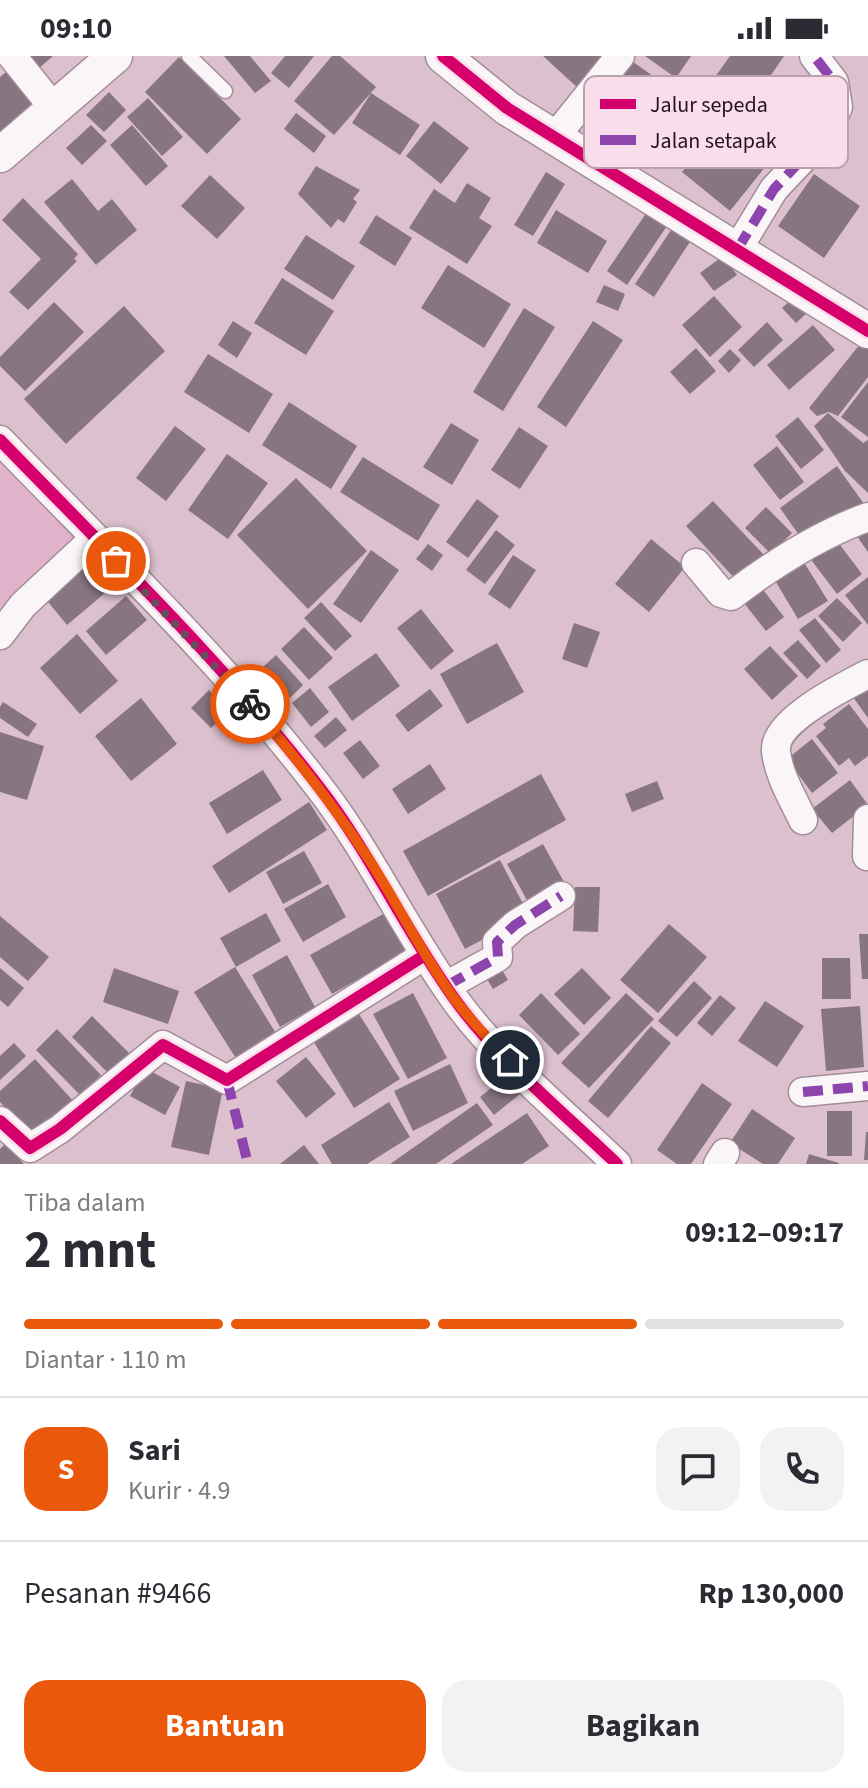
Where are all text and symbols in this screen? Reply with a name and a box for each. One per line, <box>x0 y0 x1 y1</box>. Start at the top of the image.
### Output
text: 09:10 <box>40 7 112 50</box>
legend <box>584 76 848 168</box>
text: Jalur sepeda <box>650 89 768 121</box>
text: Jalan setapak <box>650 125 777 157</box>
pin <box>82 527 150 595</box>
icon: bag <box>94 539 138 583</box>
courier <box>210 664 290 744</box>
icon: bike <box>228 682 272 726</box>
pin <box>476 1026 544 1094</box>
icon: home <box>488 1038 532 1082</box>
text: Tiba dalam <box>24 1184 145 1221</box>
text: 09:12–09:17 <box>685 1211 844 1254</box>
text: 2 mnt <box>24 1214 156 1288</box>
text: Diantar · 110 m <box>24 1341 186 1378</box>
button: chat <box>656 1427 740 1511</box>
button: phone <box>760 1427 844 1511</box>
text: Sari <box>128 1429 181 1472</box>
text: S <box>58 1448 74 1491</box>
text: Kurir · 4.9 <box>128 1472 230 1509</box>
text: Pesanan #9466 <box>24 1572 211 1615</box>
text: Rp 130,000 <box>698 1572 844 1615</box>
button: Bantuan <box>24 1680 426 1772</box>
button: Bagikan <box>442 1680 844 1772</box>

